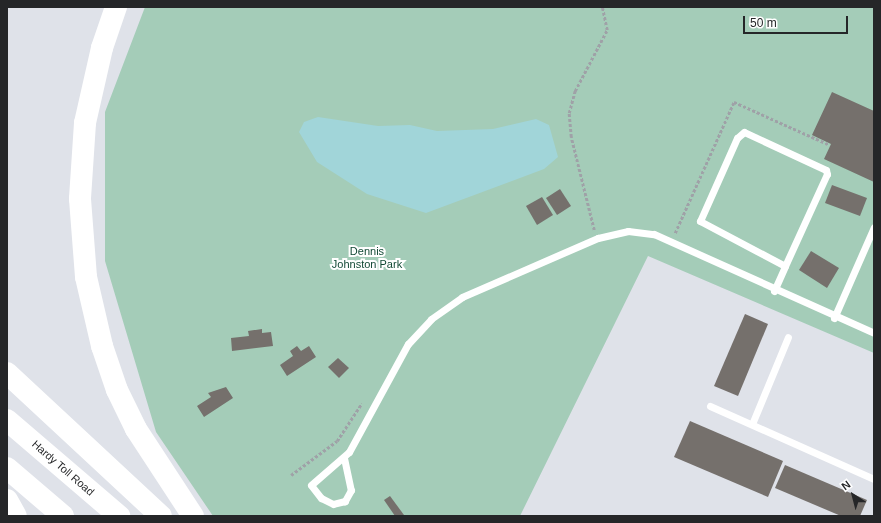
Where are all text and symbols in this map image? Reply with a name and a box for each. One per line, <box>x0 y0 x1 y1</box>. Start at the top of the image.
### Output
scale bar <box>745 8 850 34</box>
text: 50 m <box>750 16 777 30</box>
park label: Dennis Johnston Park <box>332 245 402 271</box>
street label: Hardy Toll Road <box>29 437 97 499</box>
north arrow <box>833 475 873 515</box>
text: N <box>839 478 853 492</box>

